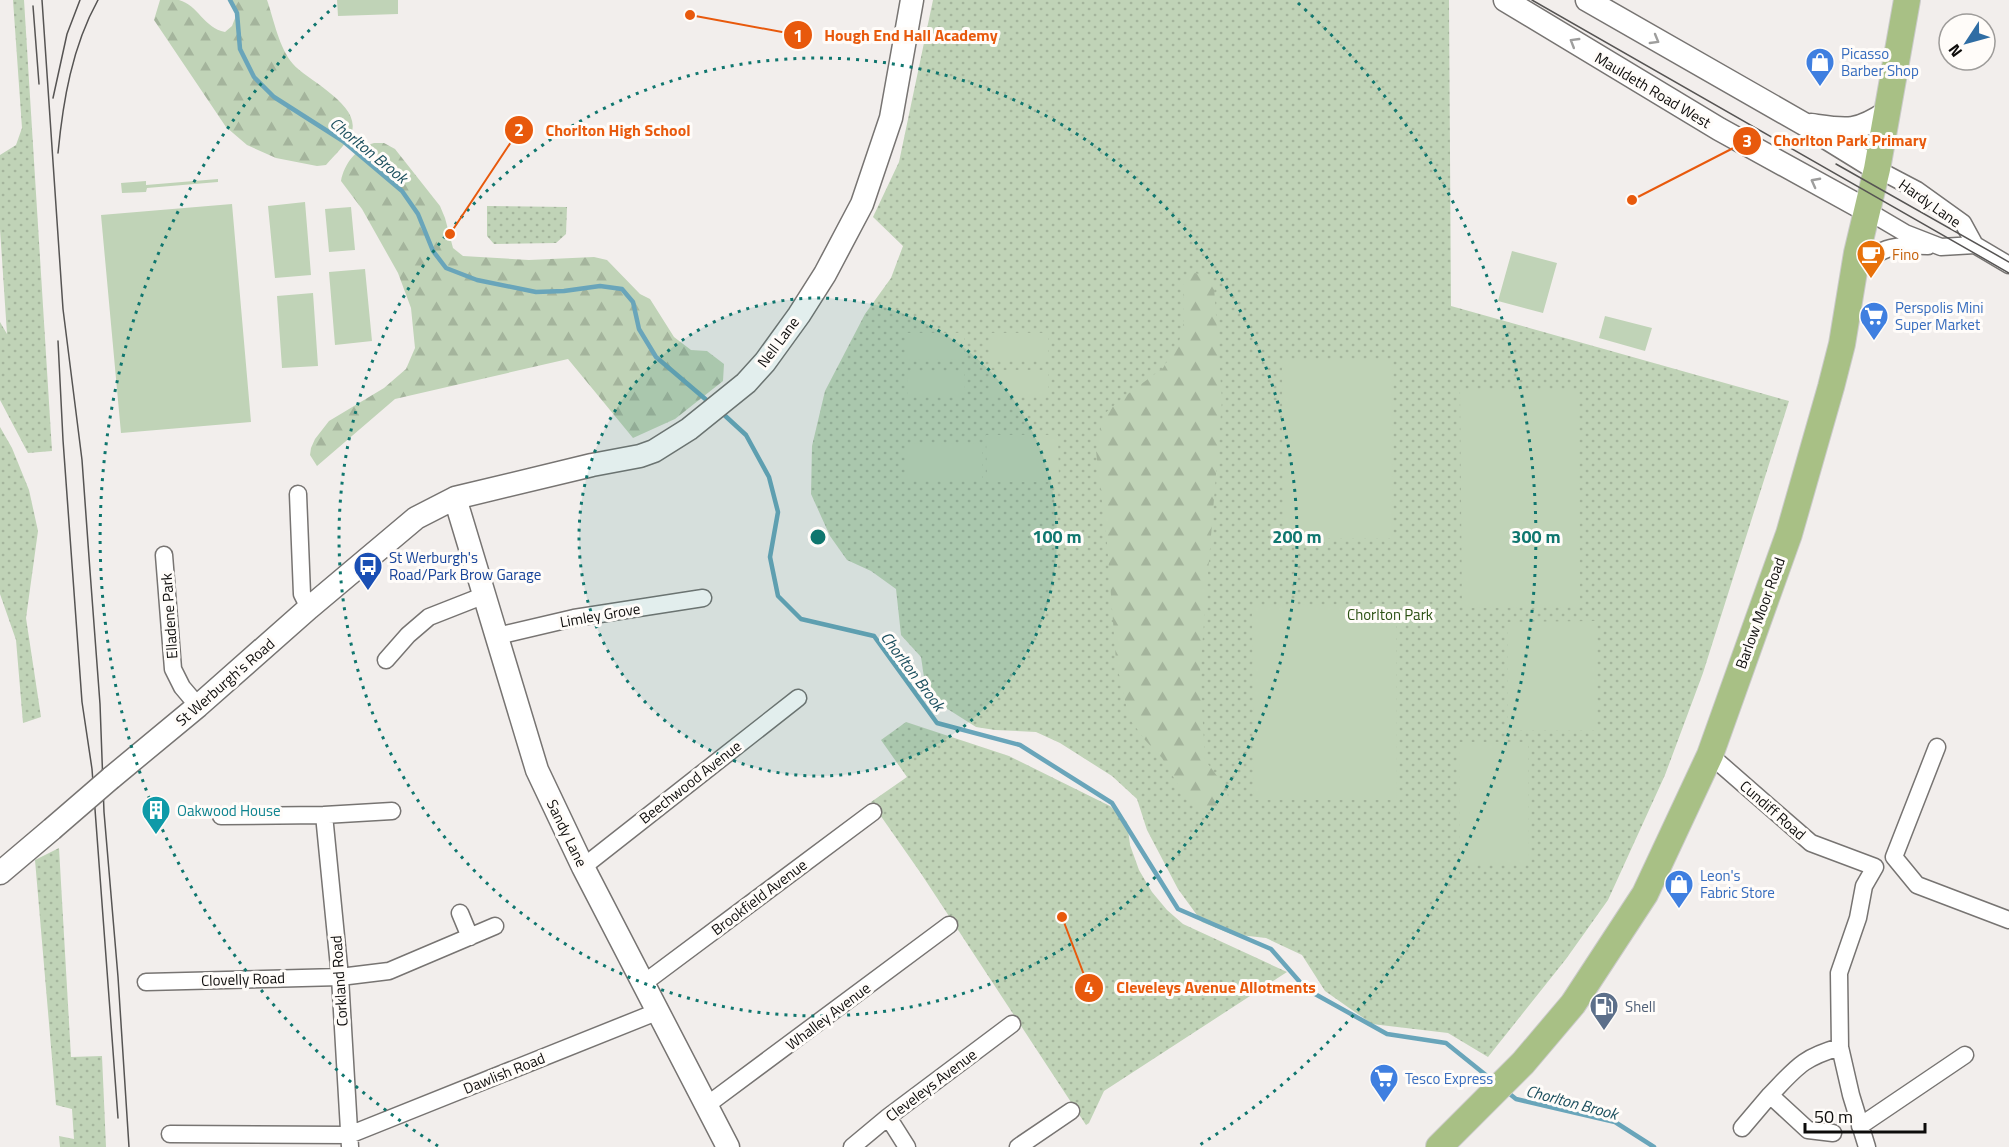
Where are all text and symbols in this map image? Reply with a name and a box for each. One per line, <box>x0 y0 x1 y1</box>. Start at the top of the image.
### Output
north arrow <box>1937 12 1997 72</box>
callout: Hough End Hall Academy <box>783 18 1010 52</box>
text: 1 <box>793 22 803 49</box>
text: Hough End Hall Academy <box>824 23 998 47</box>
one-way arrow <box>1649 32 1660 44</box>
one-way arrow <box>1570 38 1580 50</box>
text: N <box>1942 39 1968 62</box>
place label: Picasso Barber Shop <box>1841 42 1919 82</box>
street label: Mauldeth Road West <box>1590 46 1716 134</box>
shop icon: Picasso Barber Shop <box>1804 46 1836 88</box>
water label: Chorlton Brook <box>325 111 415 190</box>
callout: Chorlton High School <box>504 113 703 147</box>
text: 2 <box>514 116 524 143</box>
text: Chorlton High School <box>546 118 690 142</box>
callout: Chorlton Park Primary <box>1732 124 1939 158</box>
text: 3 <box>1742 127 1752 154</box>
text: Chorlton Park Primary <box>1773 128 1927 152</box>
street label: Hardy Lane <box>1894 173 1966 233</box>
one-way arrow <box>1811 178 1821 189</box>
cafe icon: Fino <box>1855 238 1887 280</box>
place label: Fino <box>1892 243 1919 266</box>
place label: Perspolis Mini Super Market <box>1895 296 1984 336</box>
supermarket icon: Perspolis Mini Super Market <box>1858 300 1890 342</box>
street label: Nell Lane <box>751 312 805 372</box>
text: 100 m <box>1032 523 1082 550</box>
text: 200 m <box>1272 523 1322 550</box>
text: 300 m <box>1511 523 1561 550</box>
centre of rings <box>808 527 828 547</box>
place label: St Werburgh's Road/Park Brow Garage <box>389 546 541 586</box>
bus stop icon: St Werburgh's Road/Park Brow Garage <box>352 550 384 592</box>
street label: Barlow Moor Road <box>1729 554 1791 672</box>
street label: Elladene Park <box>155 572 183 660</box>
street label: Limley Grove <box>558 597 642 633</box>
park label: Chorlton Park <box>1347 603 1433 626</box>
water label: Chorlton Brook <box>875 626 952 717</box>
street label: St Werburgh's Road <box>170 632 280 732</box>
street label: Beechwood Avenue <box>634 735 746 829</box>
street label: Cundiff Road <box>1735 775 1811 845</box>
building icon: Oakwood House <box>140 794 172 836</box>
street label: Sandy Lane <box>541 795 593 871</box>
place label: Oakwood House <box>177 799 281 822</box>
street label: Brookfield Avenue <box>706 853 812 941</box>
place label: Leon's Fabric Store <box>1700 864 1775 904</box>
shop icon: Leon's Fabric Store <box>1663 868 1695 910</box>
street label: Corkland Road <box>324 935 354 1027</box>
street label: Clovelly Road <box>201 966 285 992</box>
callout: Cleveleys Avenue Allotments <box>1074 971 1328 1005</box>
text: 4 <box>1084 974 1094 1001</box>
text: Cleveleys Avenue Allotments <box>1116 975 1316 999</box>
street label: Whalley Avenue <box>781 977 875 1055</box>
fuel station icon: Shell <box>1588 990 1620 1032</box>
place label: Shell <box>1625 995 1656 1018</box>
street label: Cleveleys Avenue <box>881 1043 981 1127</box>
street label: Dawlish Road <box>460 1046 548 1100</box>
supermarket icon: Tesco Express <box>1368 1062 1400 1104</box>
place label: Tesco Express <box>1405 1067 1493 1090</box>
water label: Chorlton Brook <box>1524 1078 1622 1126</box>
scale bar <box>1805 1096 1925 1134</box>
text: 50 m <box>1814 1103 1853 1130</box>

